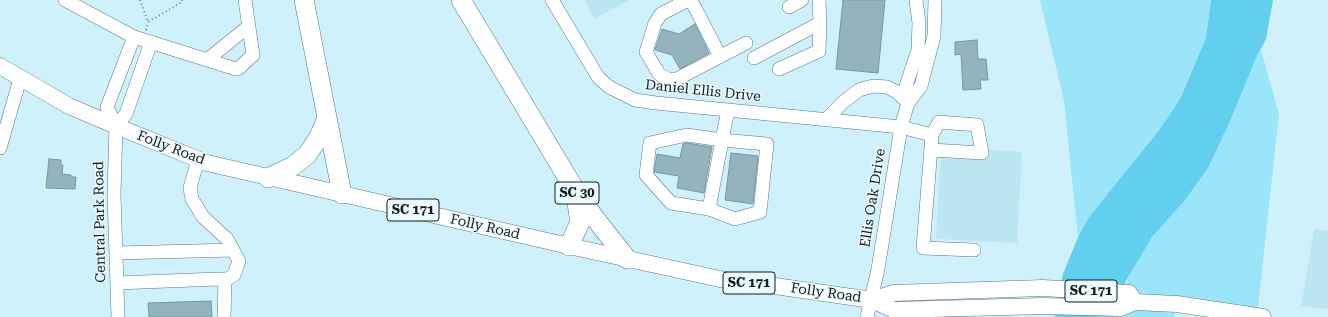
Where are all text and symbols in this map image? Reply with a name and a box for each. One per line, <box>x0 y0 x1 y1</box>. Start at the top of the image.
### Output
street label: Daniel Ellis Drive <box>644 77 762 105</box>
street label: Folly Road <box>135 127 207 169</box>
street label: Ellis Oak Drive <box>857 147 889 249</box>
street label: Central Park Road <box>91 161 109 283</box>
road number: SC 30 <box>555 182 599 204</box>
road number: SC 171 <box>387 199 439 221</box>
street label: Folly Road <box>448 211 522 243</box>
road number: SC 171 <box>723 272 775 294</box>
street label: Folly Road <box>790 280 862 306</box>
road number: SC 171 <box>1065 280 1117 302</box>

